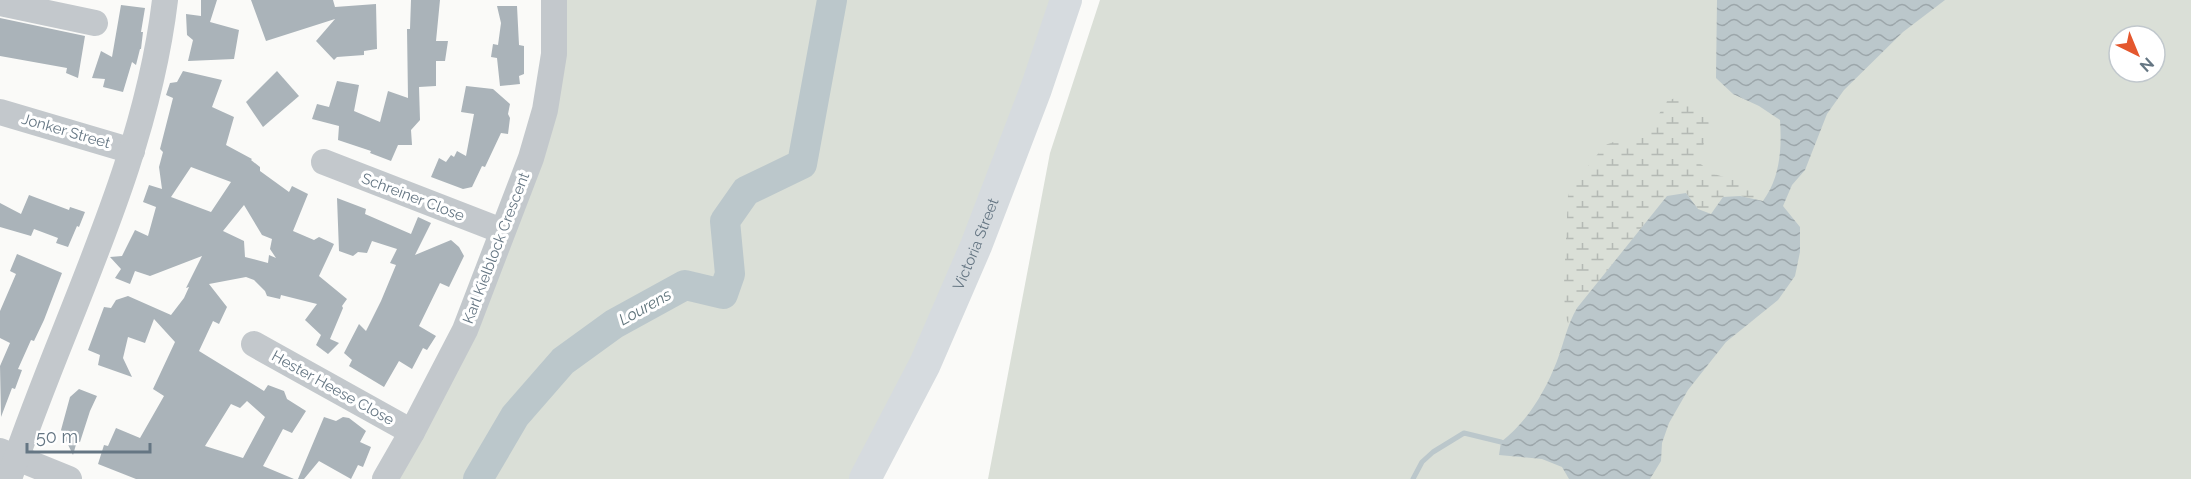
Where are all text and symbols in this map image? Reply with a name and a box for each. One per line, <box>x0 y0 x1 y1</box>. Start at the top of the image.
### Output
north arrow <box>2107 24 2167 84</box>
text: N <box>2136 53 2158 76</box>
street label: Jonker Street <box>20 110 112 152</box>
street label: Schreiner Close <box>359 169 467 225</box>
street label: Karl Kielblock Crescent <box>459 170 533 326</box>
street label: Victoria Street <box>949 196 1002 293</box>
water label: Lourens <box>615 285 675 329</box>
street label: Hester Heese Close <box>269 347 398 429</box>
scale bar <box>27 416 150 454</box>
text: 50 m <box>36 426 78 447</box>

